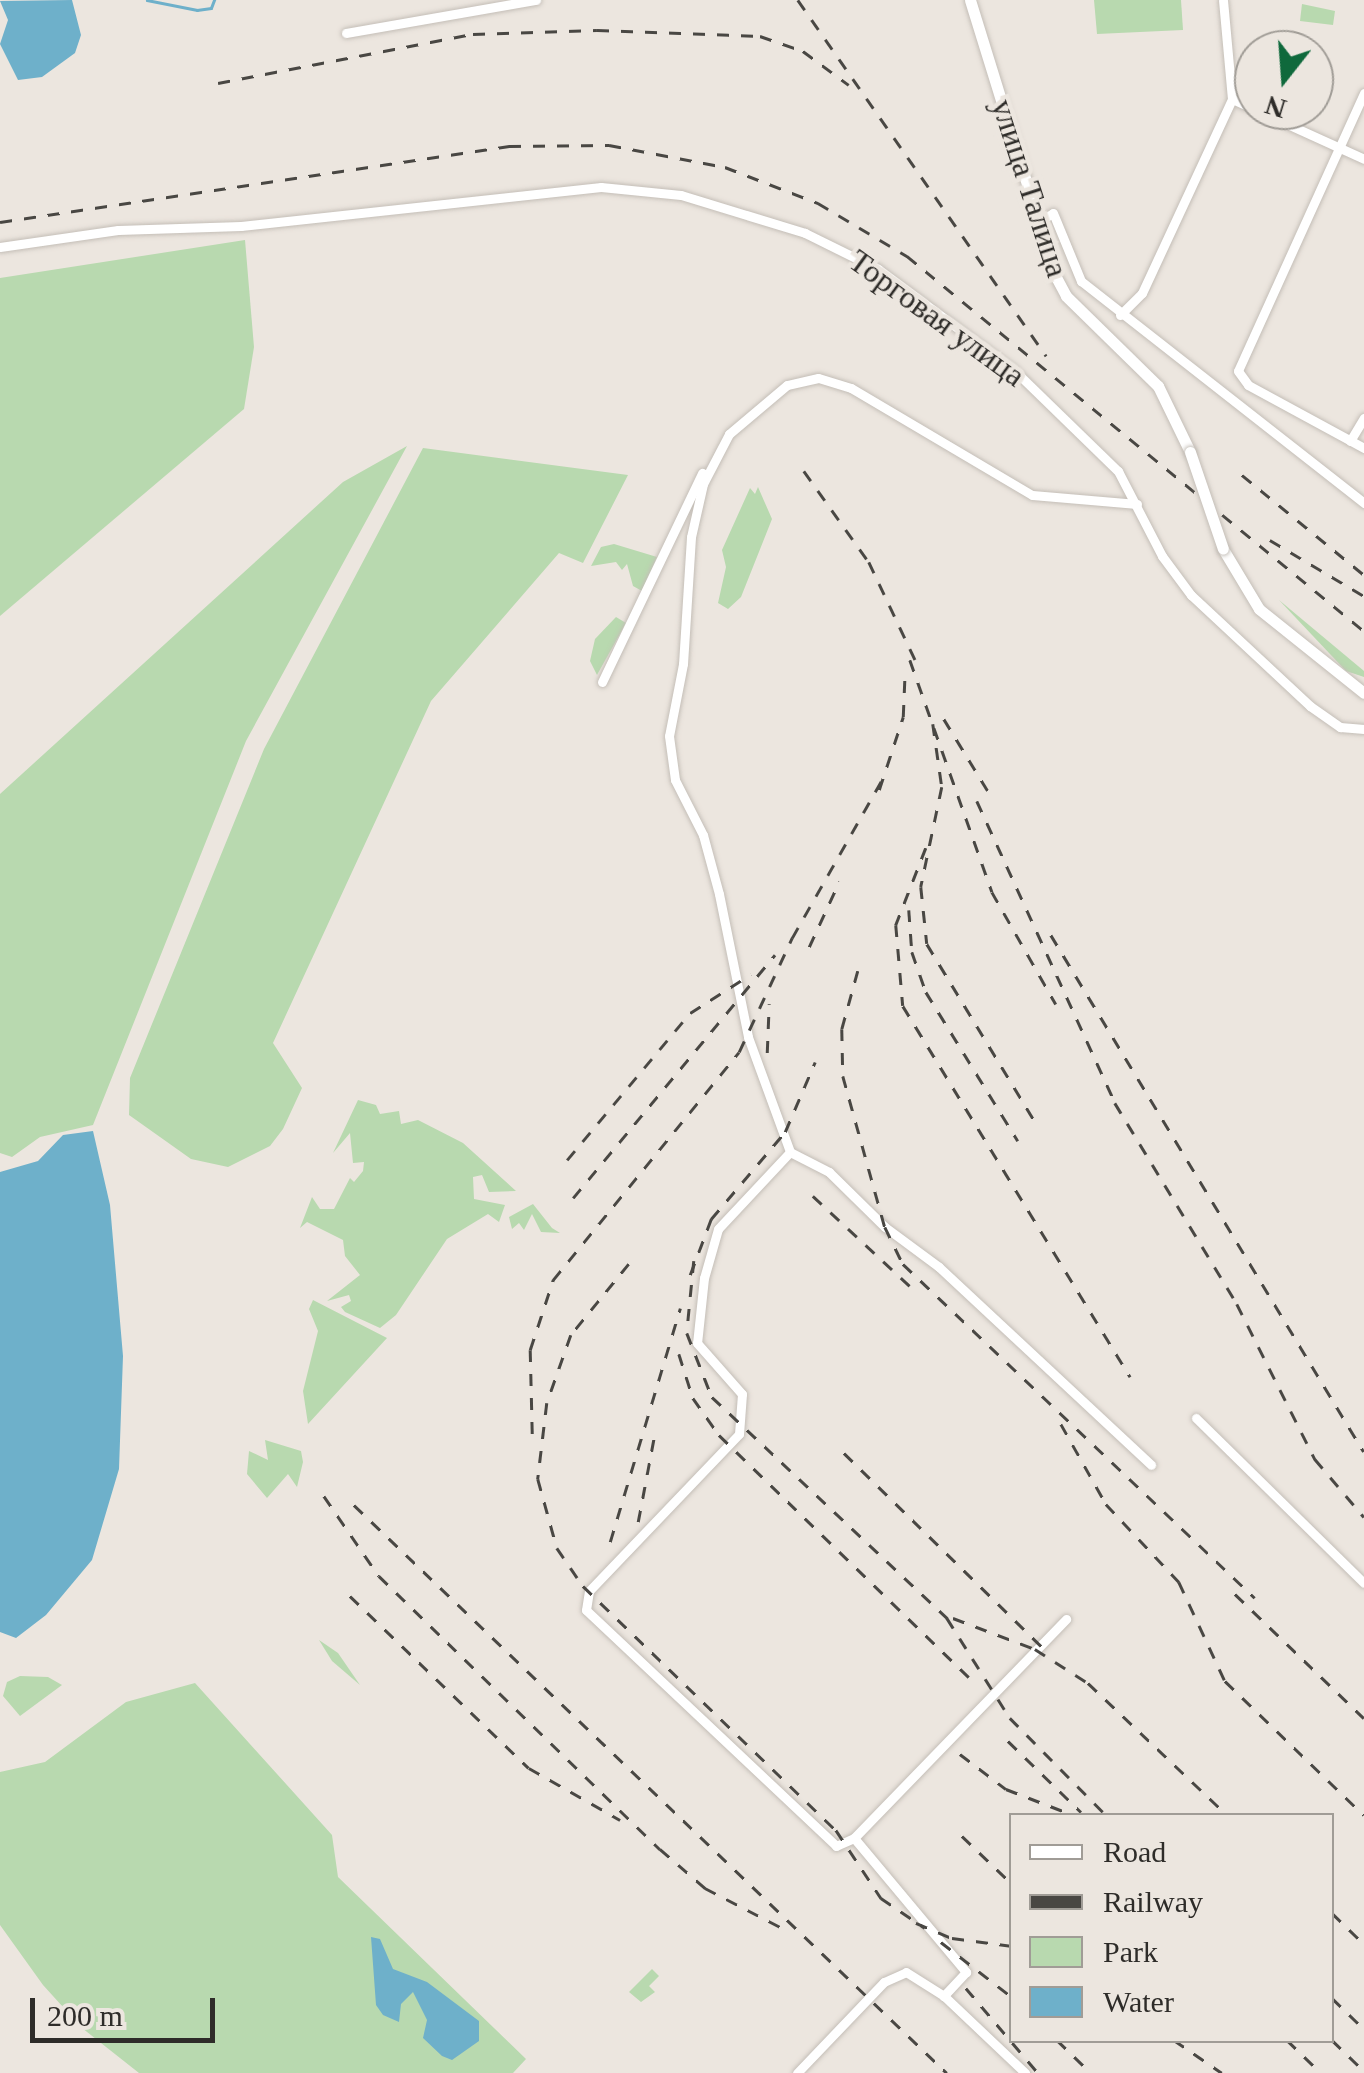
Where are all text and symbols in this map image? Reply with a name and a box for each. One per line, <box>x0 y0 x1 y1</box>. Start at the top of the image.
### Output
north arrow <box>1234 30 1334 130</box>
text: N <box>1261 89 1290 125</box>
street label: улица Талица <box>983 94 1077 282</box>
street label: Торговая улица <box>842 241 1032 395</box>
legend <box>1009 1813 1334 2043</box>
text: Road <box>1103 1835 1166 1868</box>
text: Railway <box>1103 1885 1203 1918</box>
text: Park <box>1103 1935 1158 1968</box>
scale bar <box>35 1978 220 2040</box>
text: Water <box>1103 1985 1174 2018</box>
text: 200 m <box>47 1999 123 2032</box>

